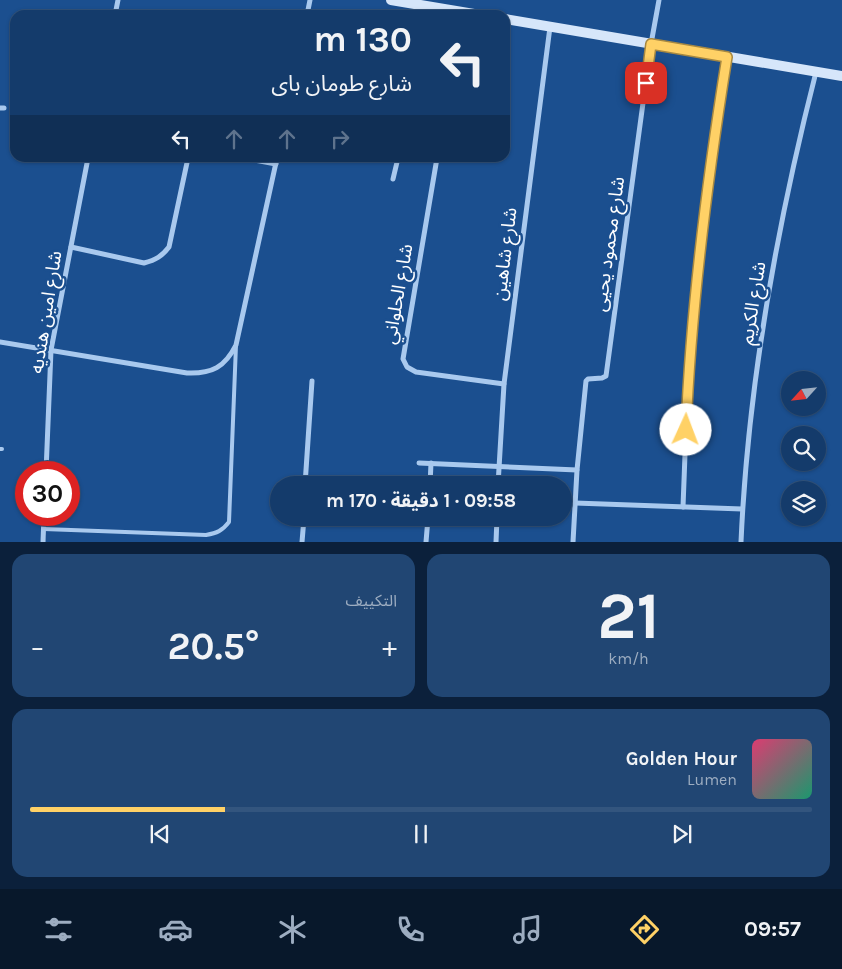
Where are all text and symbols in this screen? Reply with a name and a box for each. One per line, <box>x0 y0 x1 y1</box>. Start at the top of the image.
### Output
text: 130 m <box>314 19 412 60</box>
icon: left <box>430 30 495 95</box>
pin <box>625 62 667 104</box>
icon: arrive <box>632 69 660 97</box>
text: شارع طومان باى <box>271 71 412 97</box>
icon: left <box>167 125 195 153</box>
icon: ahead <box>220 125 248 153</box>
icon: ahead <box>273 125 301 153</box>
icon: right <box>326 125 354 153</box>
street label: شارع محمود يحيى <box>589 175 631 313</box>
street label: شارع شاهين <box>488 206 524 302</box>
street label: شارع الحلواني <box>378 242 421 346</box>
street label: شارع امين هنديه <box>25 249 69 375</box>
street label: شارع الكريم <box>736 260 773 347</box>
north arrow <box>781 371 826 416</box>
map controls <box>781 371 826 526</box>
position arrow <box>659 403 711 455</box>
button: search <box>781 426 826 471</box>
speed limit sign: 30 <box>15 461 80 526</box>
button: layers <box>781 481 826 526</box>
text: 09:58 · 1 دقيقة · 170 m <box>326 490 516 512</box>
text: 21 <box>597 578 660 654</box>
text: التكييف <box>345 591 397 610</box>
text: 20.5° <box>167 624 260 669</box>
text: − <box>30 630 45 663</box>
text: + <box>382 630 397 663</box>
text: km/h <box>608 649 649 668</box>
text: Golden Hour <box>626 748 737 770</box>
text: Lumen <box>687 770 737 789</box>
icon: previous <box>146 820 174 848</box>
icon: pause <box>407 820 435 848</box>
icon: next <box>668 820 696 848</box>
icon: filters <box>41 912 76 947</box>
icon: car <box>158 912 193 947</box>
icon: climate <box>275 912 310 947</box>
icon: phone <box>393 912 428 947</box>
icon: music <box>510 912 545 947</box>
icon: directions <box>627 912 662 947</box>
text: 09:57 <box>744 916 801 942</box>

